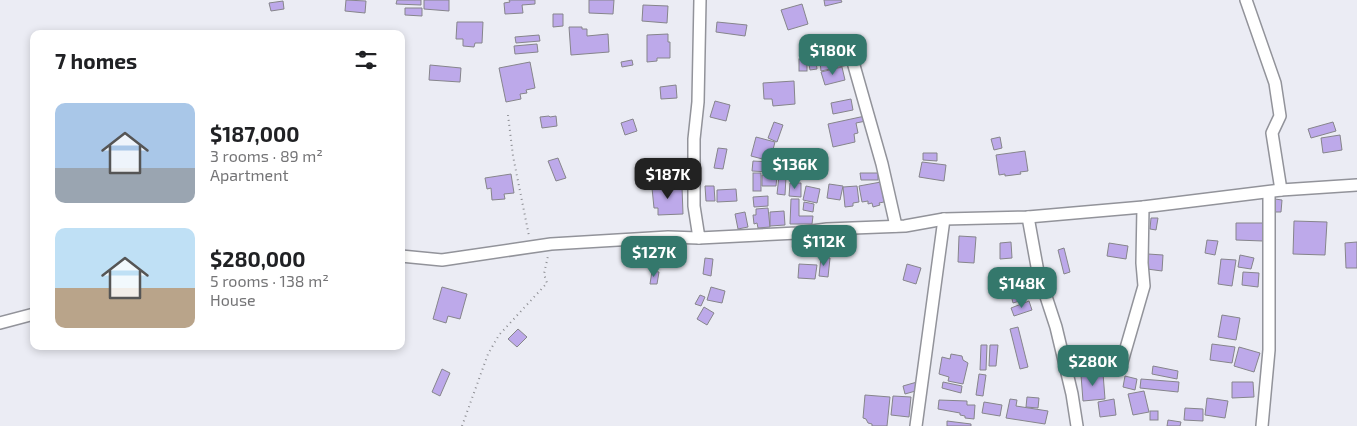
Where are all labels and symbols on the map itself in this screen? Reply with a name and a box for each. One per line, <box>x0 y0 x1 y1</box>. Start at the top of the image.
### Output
pin: $180K <box>798 34 868 76</box>
pin: $136K <box>760 148 830 190</box>
pin: $187K <box>633 158 703 200</box>
pin: $112K <box>789 224 859 267</box>
pin: $127K <box>619 236 689 278</box>
pin: $148K <box>987 266 1057 309</box>
pin: $280K <box>1058 344 1128 387</box>

